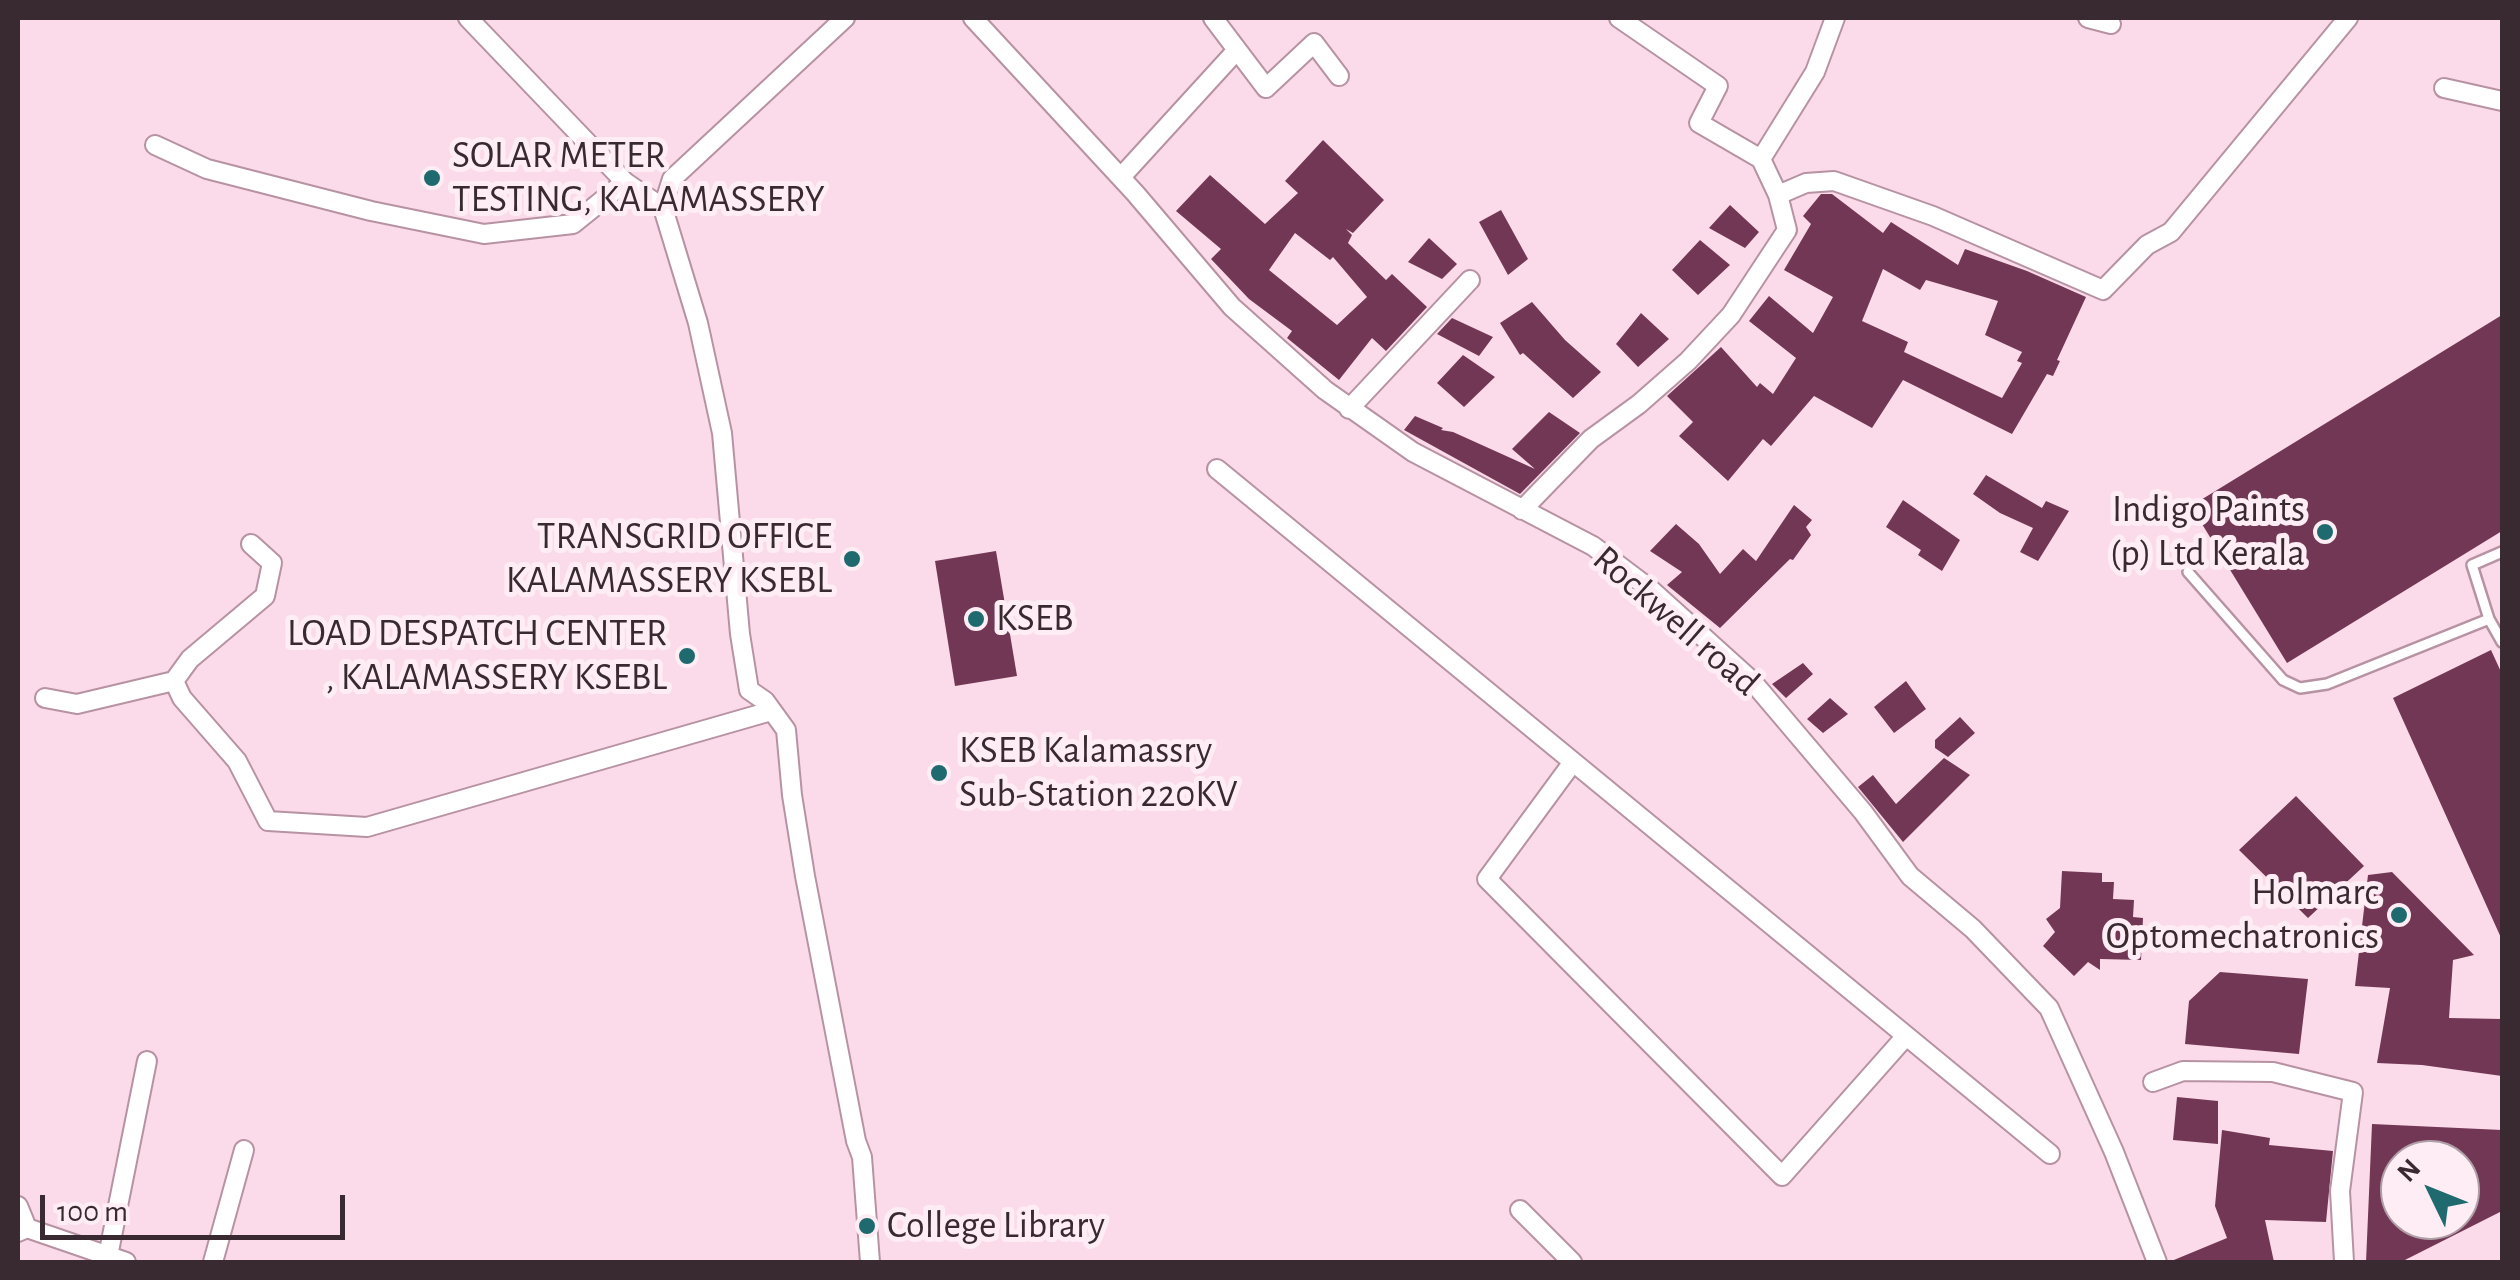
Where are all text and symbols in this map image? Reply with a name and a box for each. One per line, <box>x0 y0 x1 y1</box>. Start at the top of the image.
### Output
place label: SOLAR METER TESTING, KALAMASSERY <box>452 133 825 222</box>
marker: SOLAR METER TESTING, KALAMASSERY <box>421 167 443 189</box>
place label: Indigo Paints (p) Ltd Kerala <box>2110 487 2305 576</box>
place label: TRANSGRID OFFICE KALAMASSERY KSEBL <box>506 514 832 604</box>
marker: Indigo Paints (p) Ltd Kerala <box>2314 521 2336 543</box>
street label: Rockwell road <box>1583 536 1769 706</box>
marker: TRANSGRID OFFICE KALAMASSERY KSEBL <box>841 548 863 570</box>
place label: KSEB <box>996 596 1073 642</box>
marker: KSEB <box>965 608 987 630</box>
place label: LOAD DESPATCH CENTER , KALAMASSERY KSEBL <box>287 611 667 700</box>
marker: LOAD DESPATCH CENTER , KALAMASSERY KSEBL <box>676 645 698 667</box>
place label: KSEB Kalamassry Sub-Station 220KV <box>959 728 1237 818</box>
marker: KSEB Kalamassry Sub-Station 220KV <box>928 762 950 784</box>
place label: Holmarc Optomechatronics <box>2106 870 2379 959</box>
marker: Holmarc Optomechatronics <box>2388 904 2410 926</box>
north arrow <box>2380 1140 2480 1240</box>
text: N <box>2393 1154 2426 1188</box>
scale bar <box>45 1175 350 1237</box>
text: 100 m <box>57 1197 128 1227</box>
place label: College Library <box>887 1203 1105 1249</box>
marker: College Library <box>856 1215 878 1237</box>

